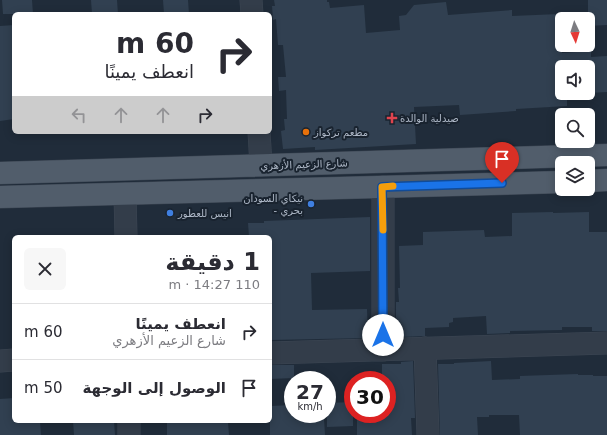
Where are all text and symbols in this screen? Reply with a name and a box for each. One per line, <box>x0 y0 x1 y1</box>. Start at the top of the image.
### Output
north arrow <box>555 12 595 52</box>
map controls <box>555 12 595 196</box>
text: 60 m <box>116 27 194 60</box>
icon: right <box>208 28 260 80</box>
button: sound <box>555 60 595 100</box>
text: انعطف يمينًا <box>104 61 194 82</box>
icon: left <box>68 104 90 126</box>
icon: ahead <box>110 104 132 126</box>
icon: ahead <box>152 104 174 126</box>
icon: right <box>194 104 216 126</box>
button: search <box>555 108 595 148</box>
marker: صيدلية الوالدة <box>387 113 397 123</box>
place label: صيدلية الوالدة <box>400 113 459 124</box>
marker: مطعم تركواز <box>301 127 311 137</box>
place label: مطعم تركواز <box>313 127 368 139</box>
pin <box>485 142 519 183</box>
icon: arrive <box>491 148 513 170</box>
street label: شارع الزعيم الأزهري <box>260 156 348 173</box>
button: layers <box>555 156 595 196</box>
place label: نيكاي السودان - بحري <box>243 193 303 217</box>
marker: نيكاي السودان - بحري <box>306 199 316 209</box>
marker: انيس للعطور <box>165 208 175 218</box>
place label: انيس للعطور <box>177 208 232 219</box>
button: close <box>24 248 66 290</box>
text: 1 دقيقة <box>165 248 260 276</box>
text: 110 m · 14:27 <box>169 277 260 292</box>
position arrow <box>362 314 404 356</box>
text: انعطف يمينًا <box>135 315 226 333</box>
icon: right <box>238 321 260 343</box>
text: 60 m <box>24 323 63 341</box>
text: شارع الزعيم الأزهري <box>112 333 226 348</box>
speed limit sign: 30 <box>344 371 396 423</box>
icon: arrive <box>238 377 260 399</box>
text: 50 m <box>24 379 63 397</box>
text: الوصول إلى الوجهة <box>83 379 226 397</box>
text: 27 <box>296 380 324 404</box>
text: km/h <box>297 401 323 412</box>

